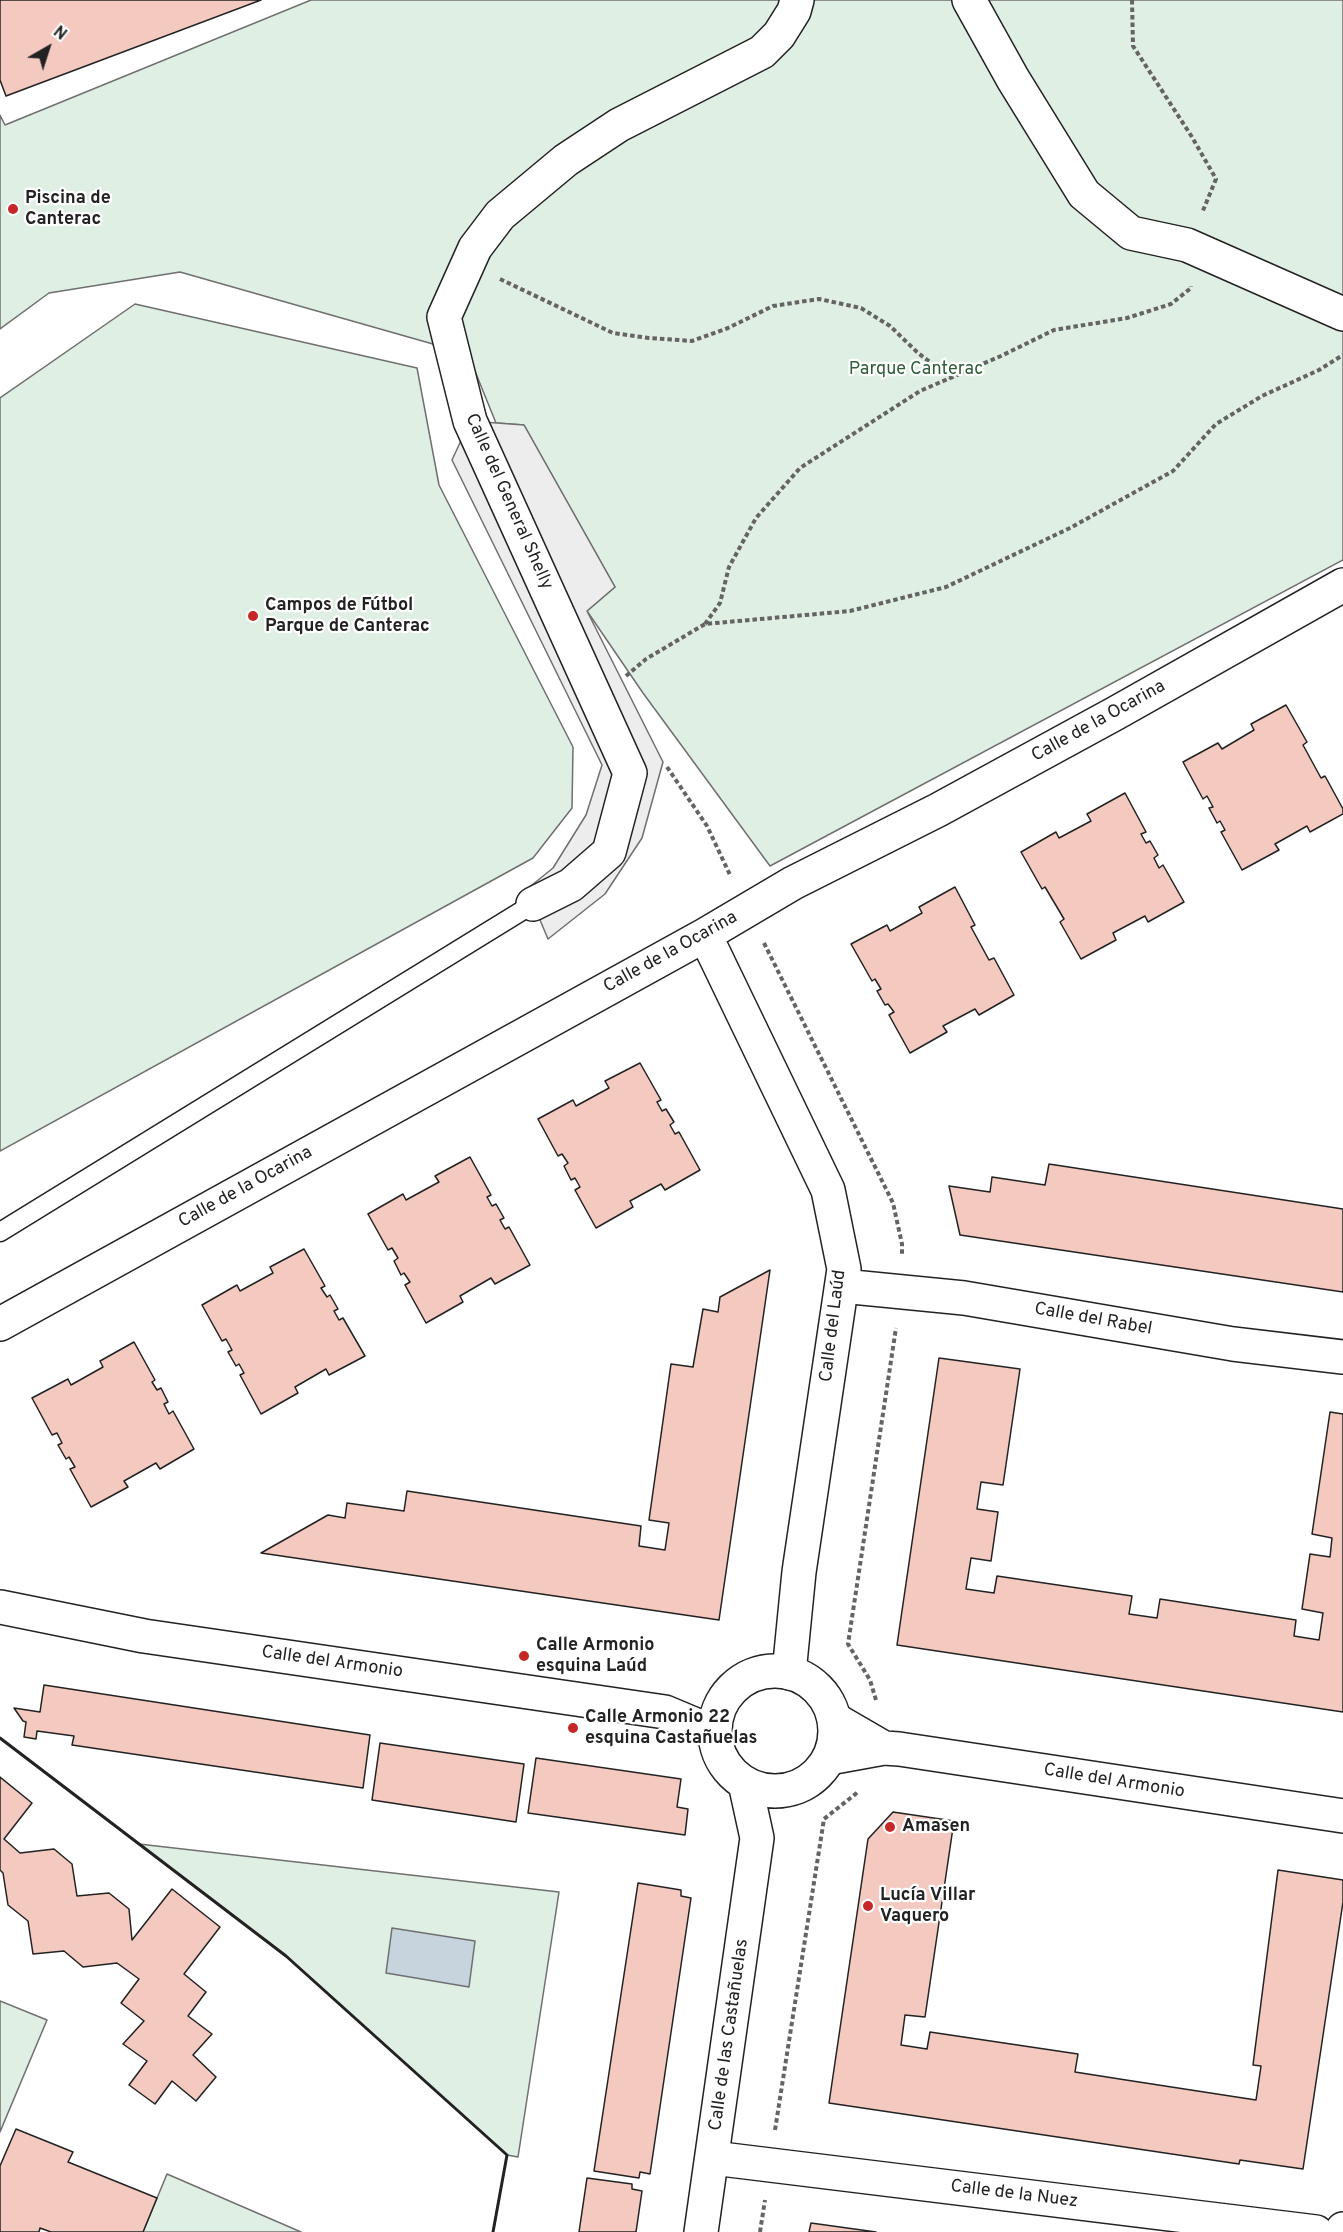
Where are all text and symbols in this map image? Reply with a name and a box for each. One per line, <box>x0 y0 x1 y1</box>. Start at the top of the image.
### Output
north arrow <box>18 18 78 78</box>
text: N <box>49 23 70 45</box>
place label: Piscina de Canterac <box>25 188 111 230</box>
marker: Piscina de Canterac <box>6 202 20 216</box>
park label: Parque Canterac <box>849 359 983 381</box>
street label: Calle del General Shelly <box>459 411 557 593</box>
place label: Campos de Fútbol Parque de Canterac <box>265 595 430 638</box>
marker: Campos de Fútbol Parque de Canterac <box>246 609 260 623</box>
street label: Calle de la Ocarina <box>1028 676 1170 768</box>
street label: Calle de la Ocarina <box>600 907 742 999</box>
street label: Calle de la Ocarina <box>175 1142 317 1234</box>
street label: Calle del Laúd <box>816 1269 852 1383</box>
street label: Calle del Rabel <box>1032 1299 1154 1341</box>
place label: Calle Armonio esquina Laúd <box>536 1635 655 1678</box>
street label: Calle del Armonio <box>260 1642 404 1684</box>
marker: Calle Armonio esquina Laúd <box>517 1649 531 1663</box>
place label: Calle Armonio 22 esquina Castañuelas <box>585 1707 757 1750</box>
marker: Calle Armonio 22 esquina Castañuelas <box>566 1721 580 1735</box>
street label: Calle del Armonio <box>1042 1760 1186 1804</box>
place label: Amasen <box>902 1816 970 1838</box>
marker: Amasen <box>883 1820 897 1834</box>
place label: Lucía Villar Vaquero <box>880 1885 976 1928</box>
marker: Lucía Villar Vaquero <box>861 1899 875 1913</box>
street label: Calle de las Castañuelas <box>706 1938 754 2132</box>
street label: Calle de la Nuez <box>949 2176 1079 2214</box>

